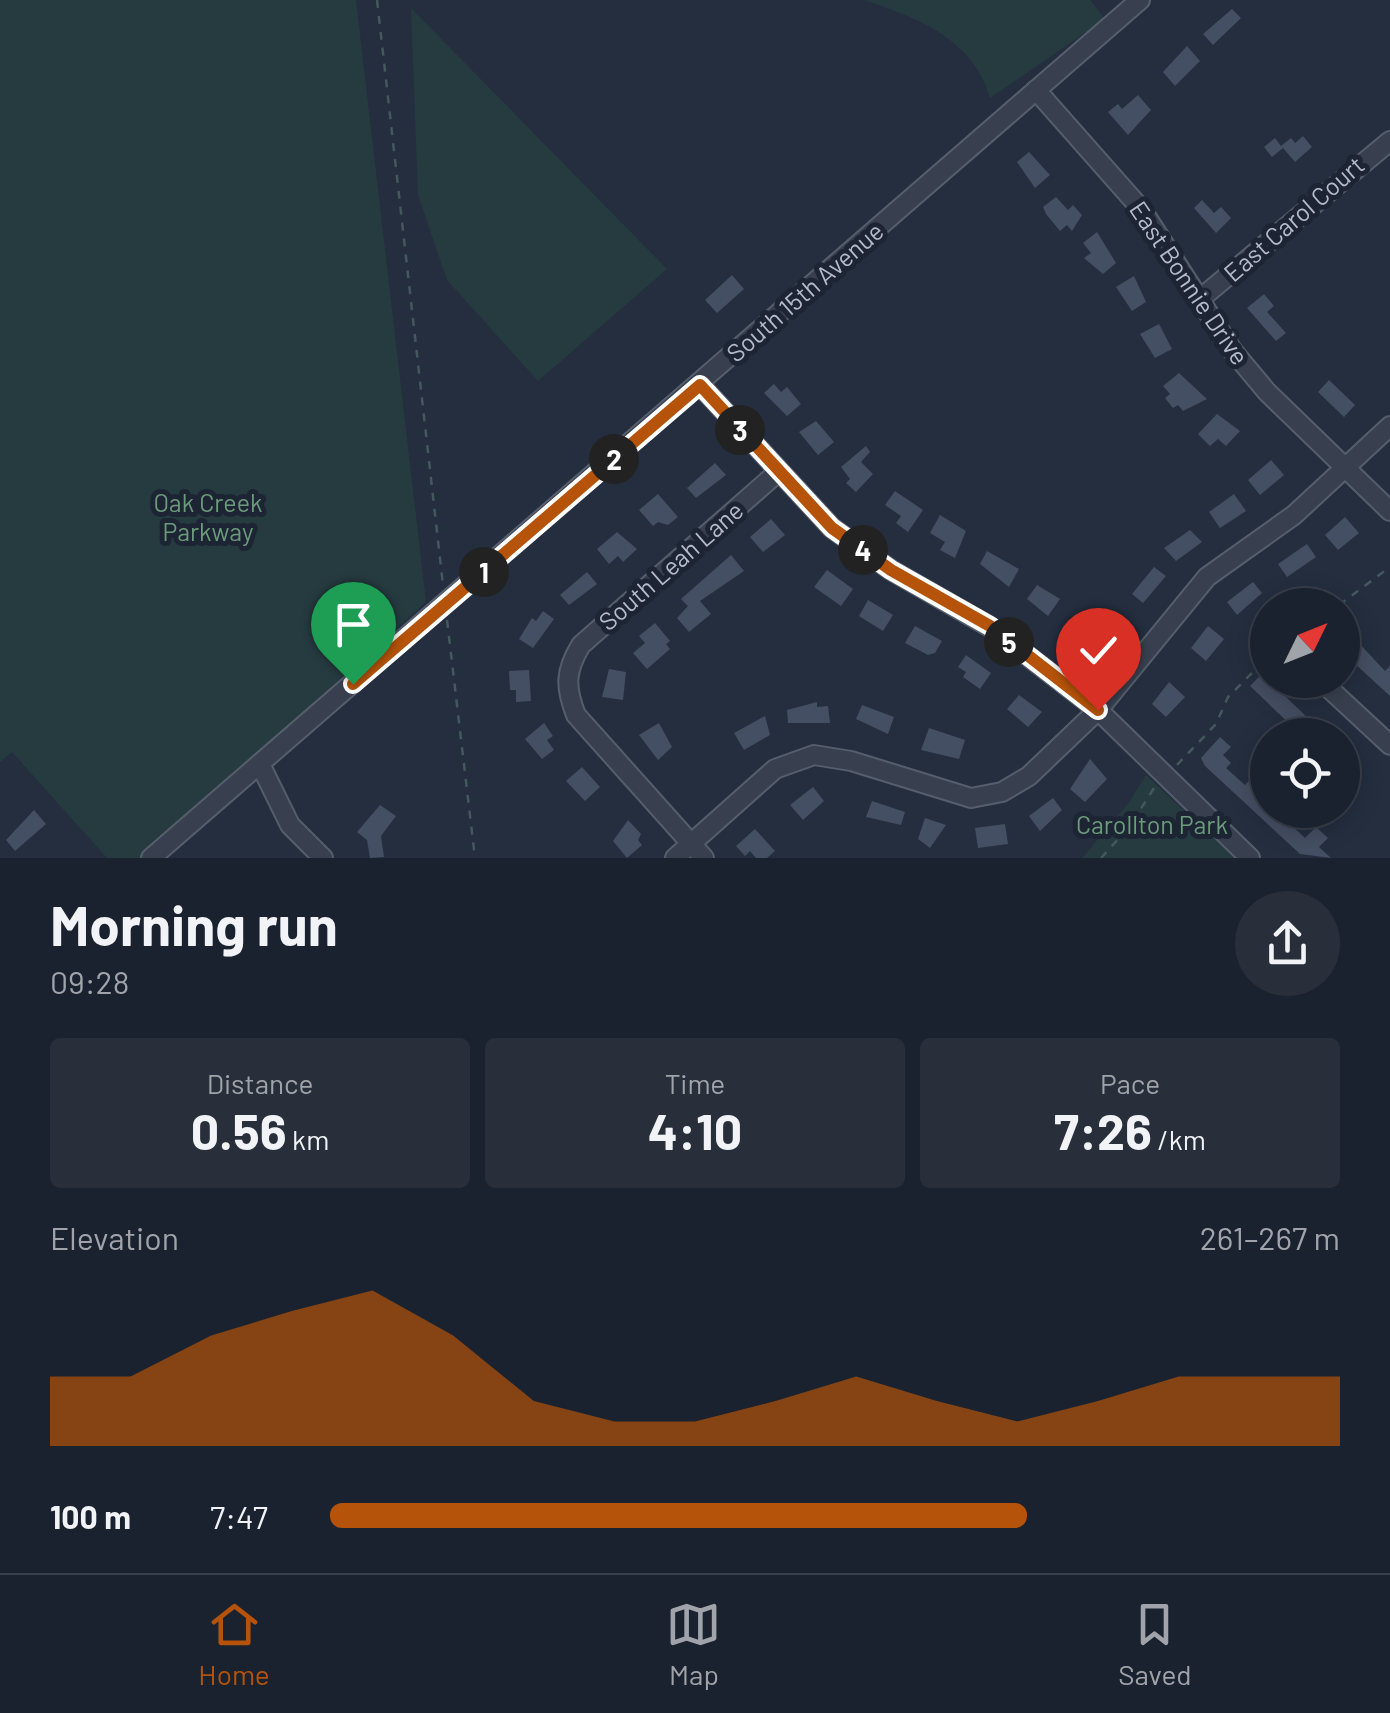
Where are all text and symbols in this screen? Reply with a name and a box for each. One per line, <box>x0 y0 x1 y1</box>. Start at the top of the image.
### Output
street label: East Carol Court <box>1217 149 1370 287</box>
street label: East Bonnie Drive <box>1124 195 1256 370</box>
street label: South 15th Avenue <box>720 215 889 367</box>
pin: 3 <box>715 405 765 455</box>
text: 3 <box>732 413 748 447</box>
pin: 2 <box>589 434 639 484</box>
text: 2 <box>606 442 622 476</box>
park label: Oak Creek Parkway <box>153 487 263 546</box>
street label: South Leah Lane <box>592 494 749 636</box>
pin: 4 <box>838 525 888 575</box>
text: 4 <box>855 533 871 567</box>
pin: 1 <box>459 547 509 597</box>
text: 1 <box>479 555 489 589</box>
pin <box>311 582 396 685</box>
north arrow <box>1250 588 1360 698</box>
map controls <box>1250 588 1360 828</box>
icon: arrive <box>326 597 381 652</box>
pin <box>1056 608 1141 711</box>
pin: 5 <box>984 617 1034 667</box>
icon: check <box>1071 623 1126 678</box>
text: 5 <box>1001 625 1017 659</box>
button: locate <box>1250 718 1360 828</box>
park label: Carollton Park <box>1076 809 1228 839</box>
text: Morning run <box>50 891 338 957</box>
button: share <box>1235 891 1340 996</box>
text: 09:28 <box>50 962 129 1000</box>
text: Distance <box>207 1066 313 1100</box>
text: Time <box>665 1066 725 1100</box>
text: Pace <box>1100 1066 1160 1100</box>
text: 0.56 <box>191 1100 287 1160</box>
text: 4:10 <box>648 1100 742 1160</box>
text: 7:26 <box>1054 1100 1152 1160</box>
text: km <box>287 1122 329 1156</box>
text: /km <box>1152 1122 1206 1156</box>
text: Elevation <box>50 1218 179 1256</box>
text: 261–267 m <box>1200 1218 1340 1256</box>
text: 100 m <box>50 1497 131 1535</box>
text: 7:47 <box>210 1497 268 1535</box>
tab: Home <box>198 1597 270 1691</box>
tab: Map <box>666 1597 721 1691</box>
tab: Saved <box>1118 1597 1192 1691</box>

